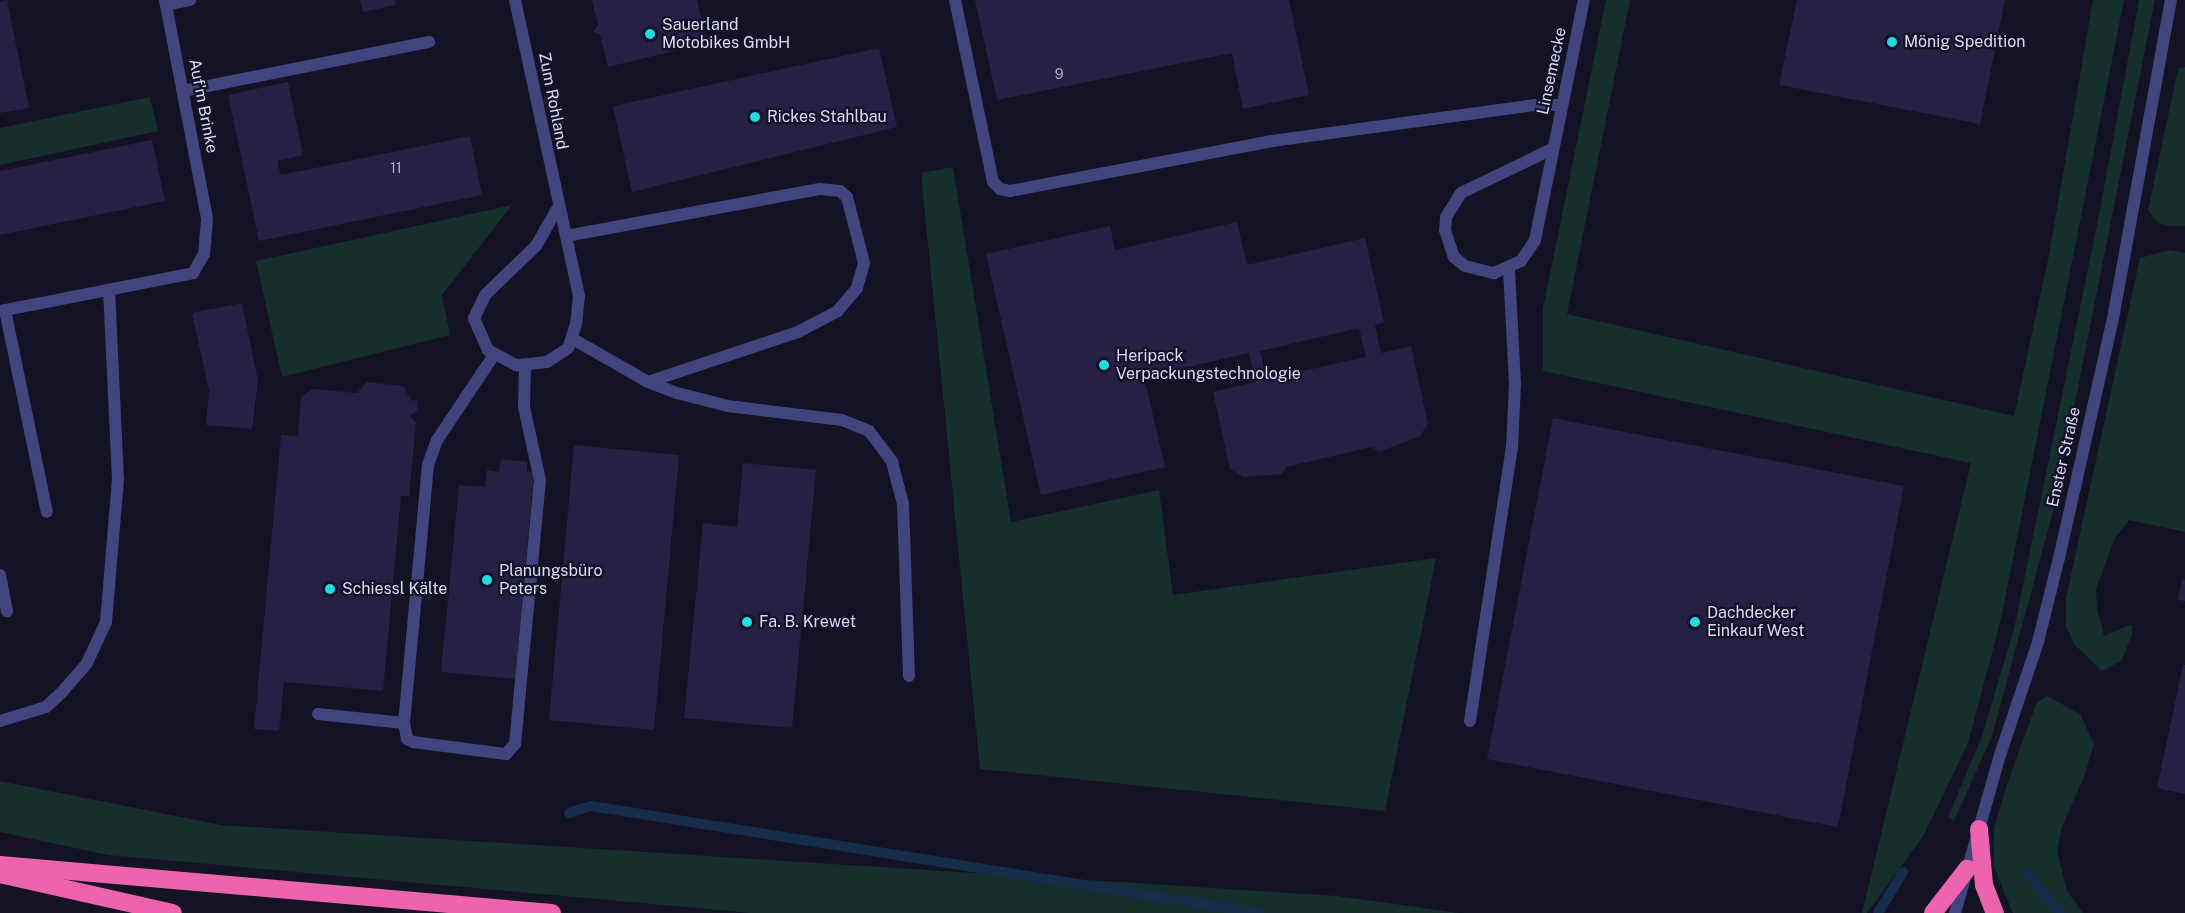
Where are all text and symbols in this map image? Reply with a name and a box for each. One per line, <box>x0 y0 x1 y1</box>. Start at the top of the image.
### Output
place label: Sauerland Motobikes GmbH <box>662 15 790 53</box>
street label: Linsemecke <box>1533 26 1571 116</box>
marker: Sauerland Motobikes GmbH <box>643 27 657 41</box>
place label: Mönig Spedition <box>1904 32 2026 52</box>
marker: Mönig Spedition <box>1885 35 1899 49</box>
street label: Zum Rohland <box>534 51 572 151</box>
street label: Auf'm Brinke <box>184 57 222 155</box>
house number: 9 <box>1055 66 1063 82</box>
place label: Rickes Stahlbau <box>767 107 887 127</box>
marker: Rickes Stahlbau <box>748 110 762 124</box>
house number: 11 <box>390 160 402 176</box>
place label: Heripack Verpackungstechnologie <box>1116 346 1301 384</box>
marker: Heripack Verpackungstechnologie <box>1097 358 1111 372</box>
street label: Enster Straße <box>2043 405 2085 509</box>
place label: Planungsbüro Peters <box>499 561 603 599</box>
marker: Planungsbüro Peters <box>480 573 494 587</box>
place label: Schiessl Kälte <box>342 579 447 599</box>
marker: Schiessl Kälte <box>323 582 337 596</box>
place label: Dachdecker Einkauf West <box>1707 603 1805 641</box>
place label: Fa. B. Krewet <box>759 612 856 632</box>
marker: Fa. B. Krewet <box>740 615 754 629</box>
marker: Dachdecker Einkauf West <box>1688 615 1702 629</box>

